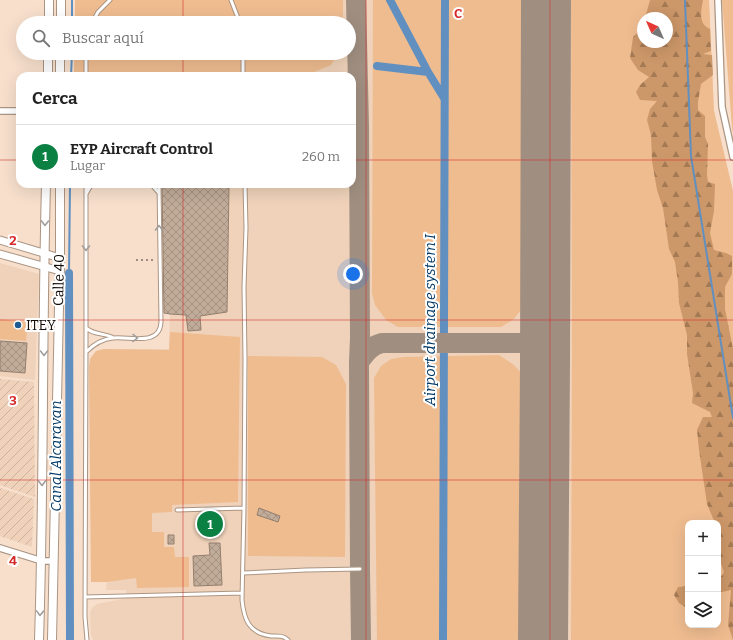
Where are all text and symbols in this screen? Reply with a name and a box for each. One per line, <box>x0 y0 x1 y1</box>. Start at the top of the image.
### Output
text: C <box>454 6 462 21</box>
north arrow <box>637 12 673 48</box>
search box <box>16 16 356 60</box>
icon: search <box>30 27 52 49</box>
text: Buscar aquí <box>62 29 144 47</box>
text: Cerca <box>32 88 77 109</box>
text: EYP Aircraft Control <box>70 140 213 158</box>
text: 1 <box>42 149 48 164</box>
text: 260 m <box>302 149 340 164</box>
text: Lugar <box>70 158 105 173</box>
one-way arrow <box>41 220 49 226</box>
one-way arrow <box>155 225 163 231</box>
text: 2 <box>9 233 17 248</box>
water label: Airport drainage system I <box>421 233 439 407</box>
one-way arrow <box>82 245 90 251</box>
street label: Calle 40 <box>50 254 68 306</box>
your location <box>343 264 363 284</box>
place label: ITEY <box>26 317 56 334</box>
marker: ITEY <box>13 320 23 330</box>
one-way arrow <box>132 334 138 342</box>
one-way arrow <box>39 350 48 356</box>
text: 3 <box>9 393 17 408</box>
water label: Canal Alcaravan <box>47 400 65 512</box>
one-way arrow <box>38 480 47 486</box>
pin: 1 <box>197 509 223 539</box>
map controls <box>685 520 721 628</box>
button: + <box>685 520 721 556</box>
text: 4 <box>9 553 17 568</box>
button: − <box>685 556 721 592</box>
button: layers <box>685 592 721 628</box>
one-way arrow <box>36 610 44 616</box>

